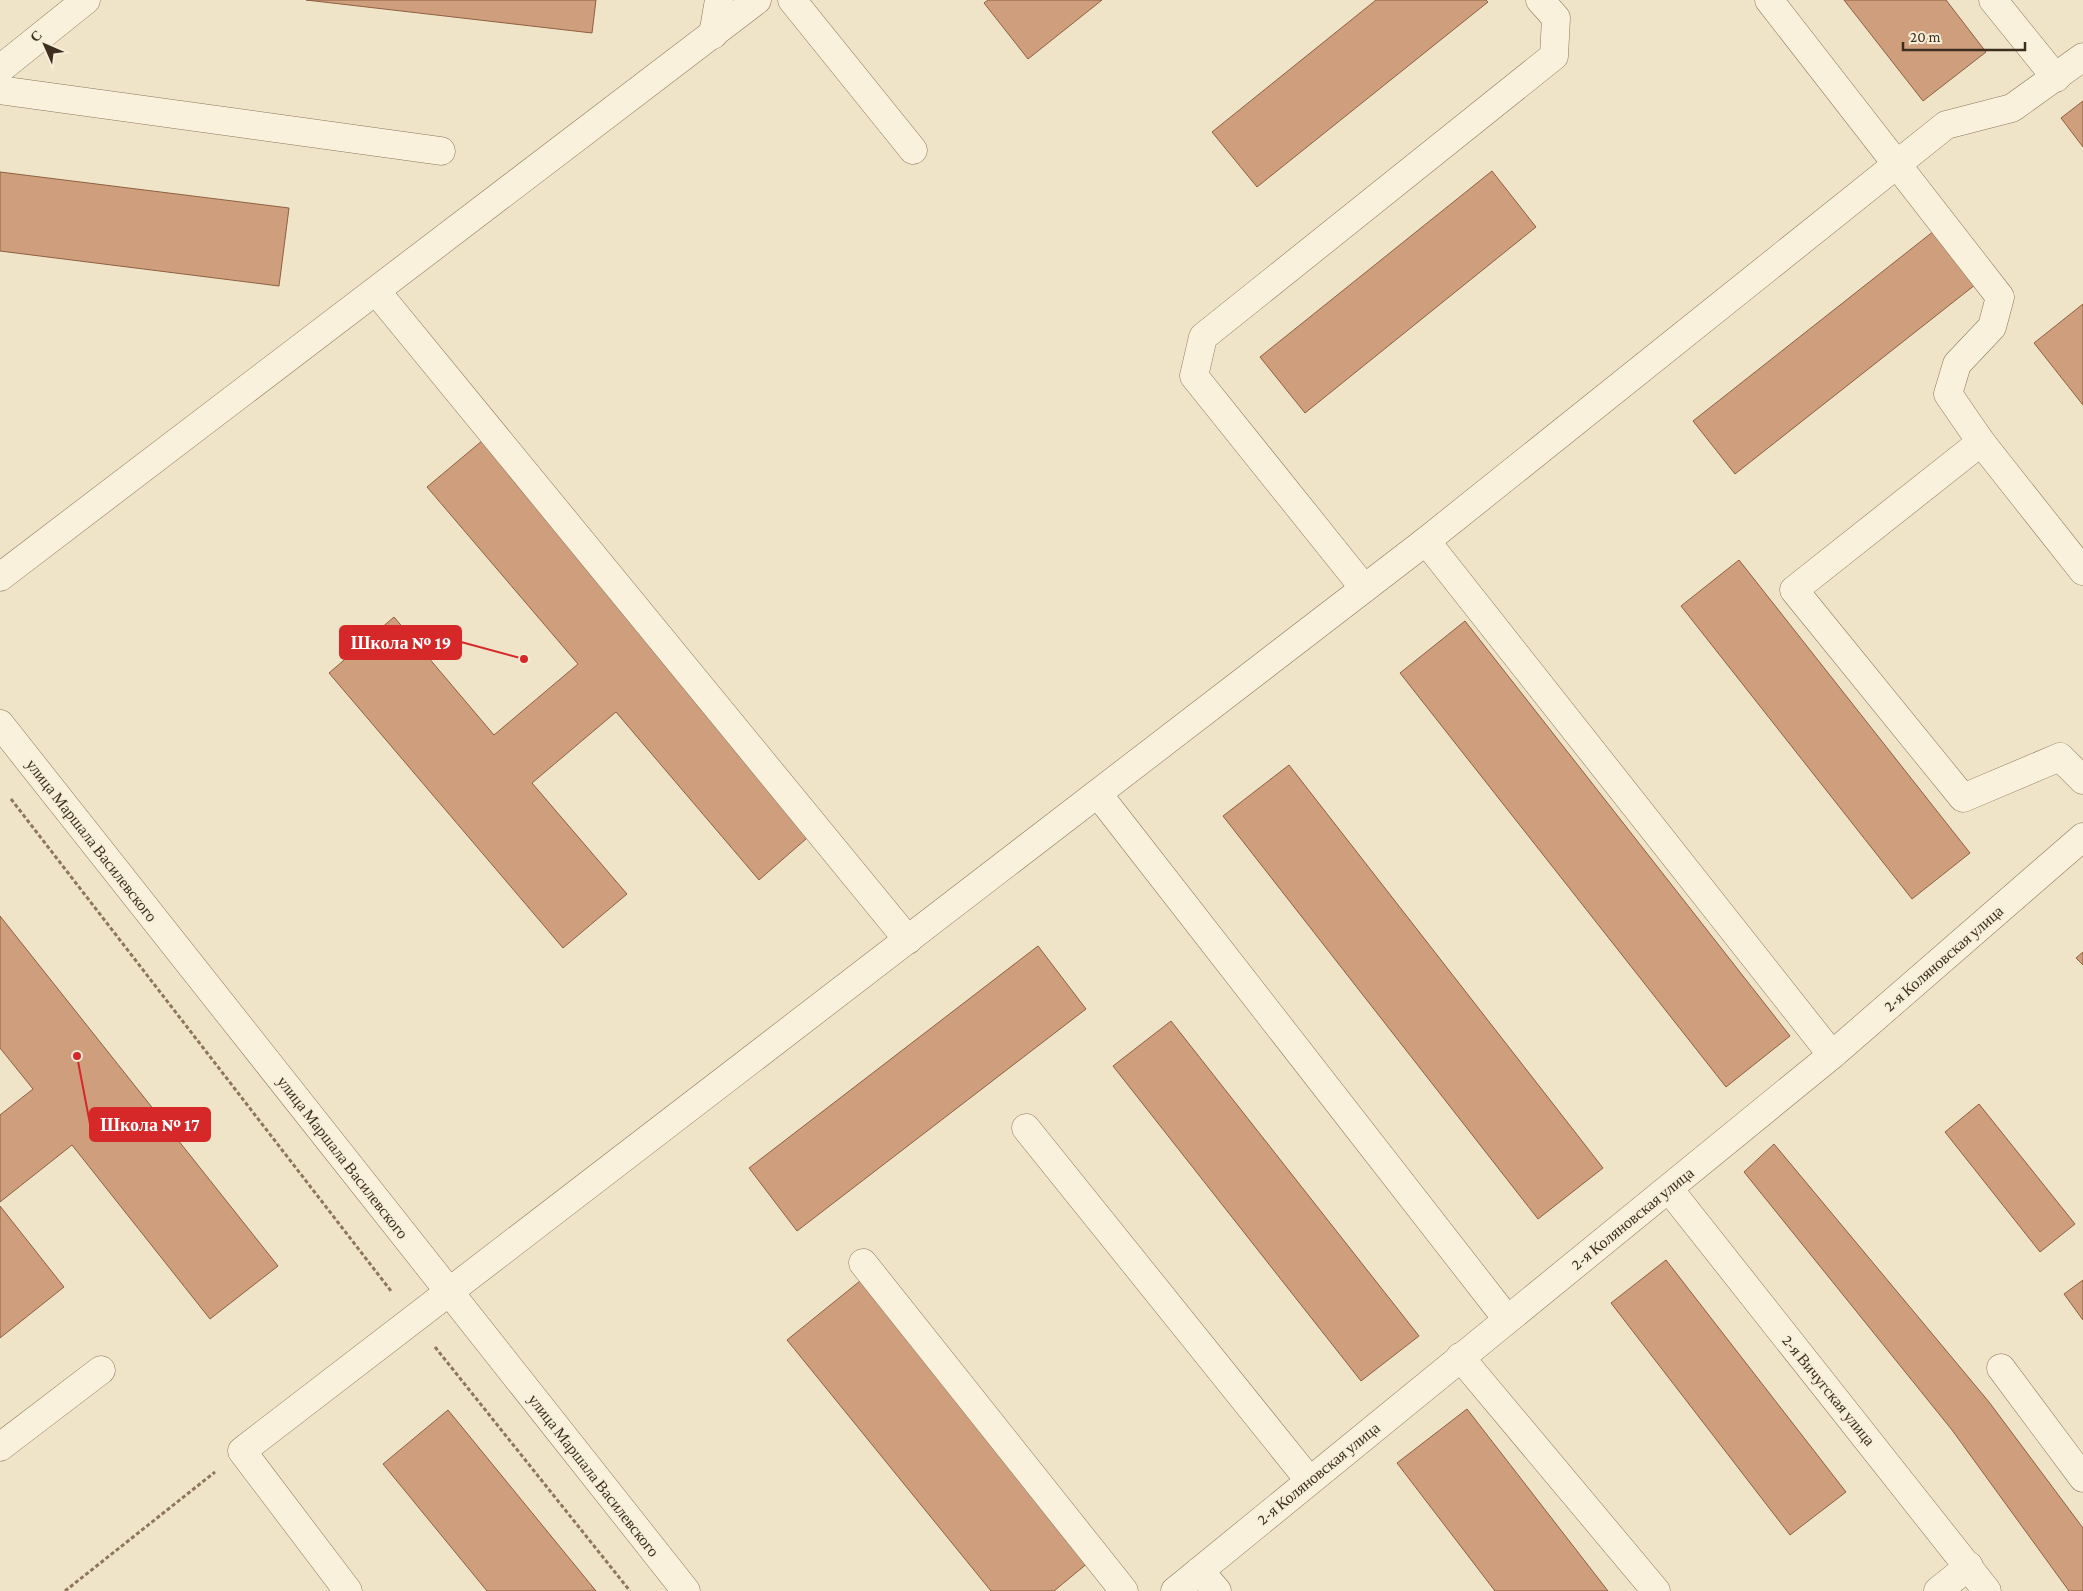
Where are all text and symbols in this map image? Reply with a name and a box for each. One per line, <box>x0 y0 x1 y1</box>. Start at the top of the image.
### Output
north arrow <box>20 20 70 70</box>
scale bar <box>1903 20 2026 52</box>
text: С <box>27 27 45 45</box>
text: 20 m <box>1910 29 1941 45</box>
callout: Школа № 19 <box>340 626 461 659</box>
text: Школа № 19 <box>351 633 451 653</box>
street label: улица Маршала Василевского <box>22 756 160 926</box>
street label: 2-я Коляновская улица <box>1880 902 2007 1016</box>
street label: улица Маршала Василевского <box>273 1073 411 1243</box>
callout: Школа № 17 <box>90 1108 210 1141</box>
text: Школа № 17 <box>100 1115 200 1135</box>
street label: 2-я Коляновская улица <box>1568 1164 1698 1274</box>
street label: 2-я Вичугская улица <box>1778 1332 1878 1450</box>
street label: улица Маршала Василевского <box>524 1391 662 1561</box>
street label: 2-я Коляновская улица <box>1254 1419 1384 1529</box>

